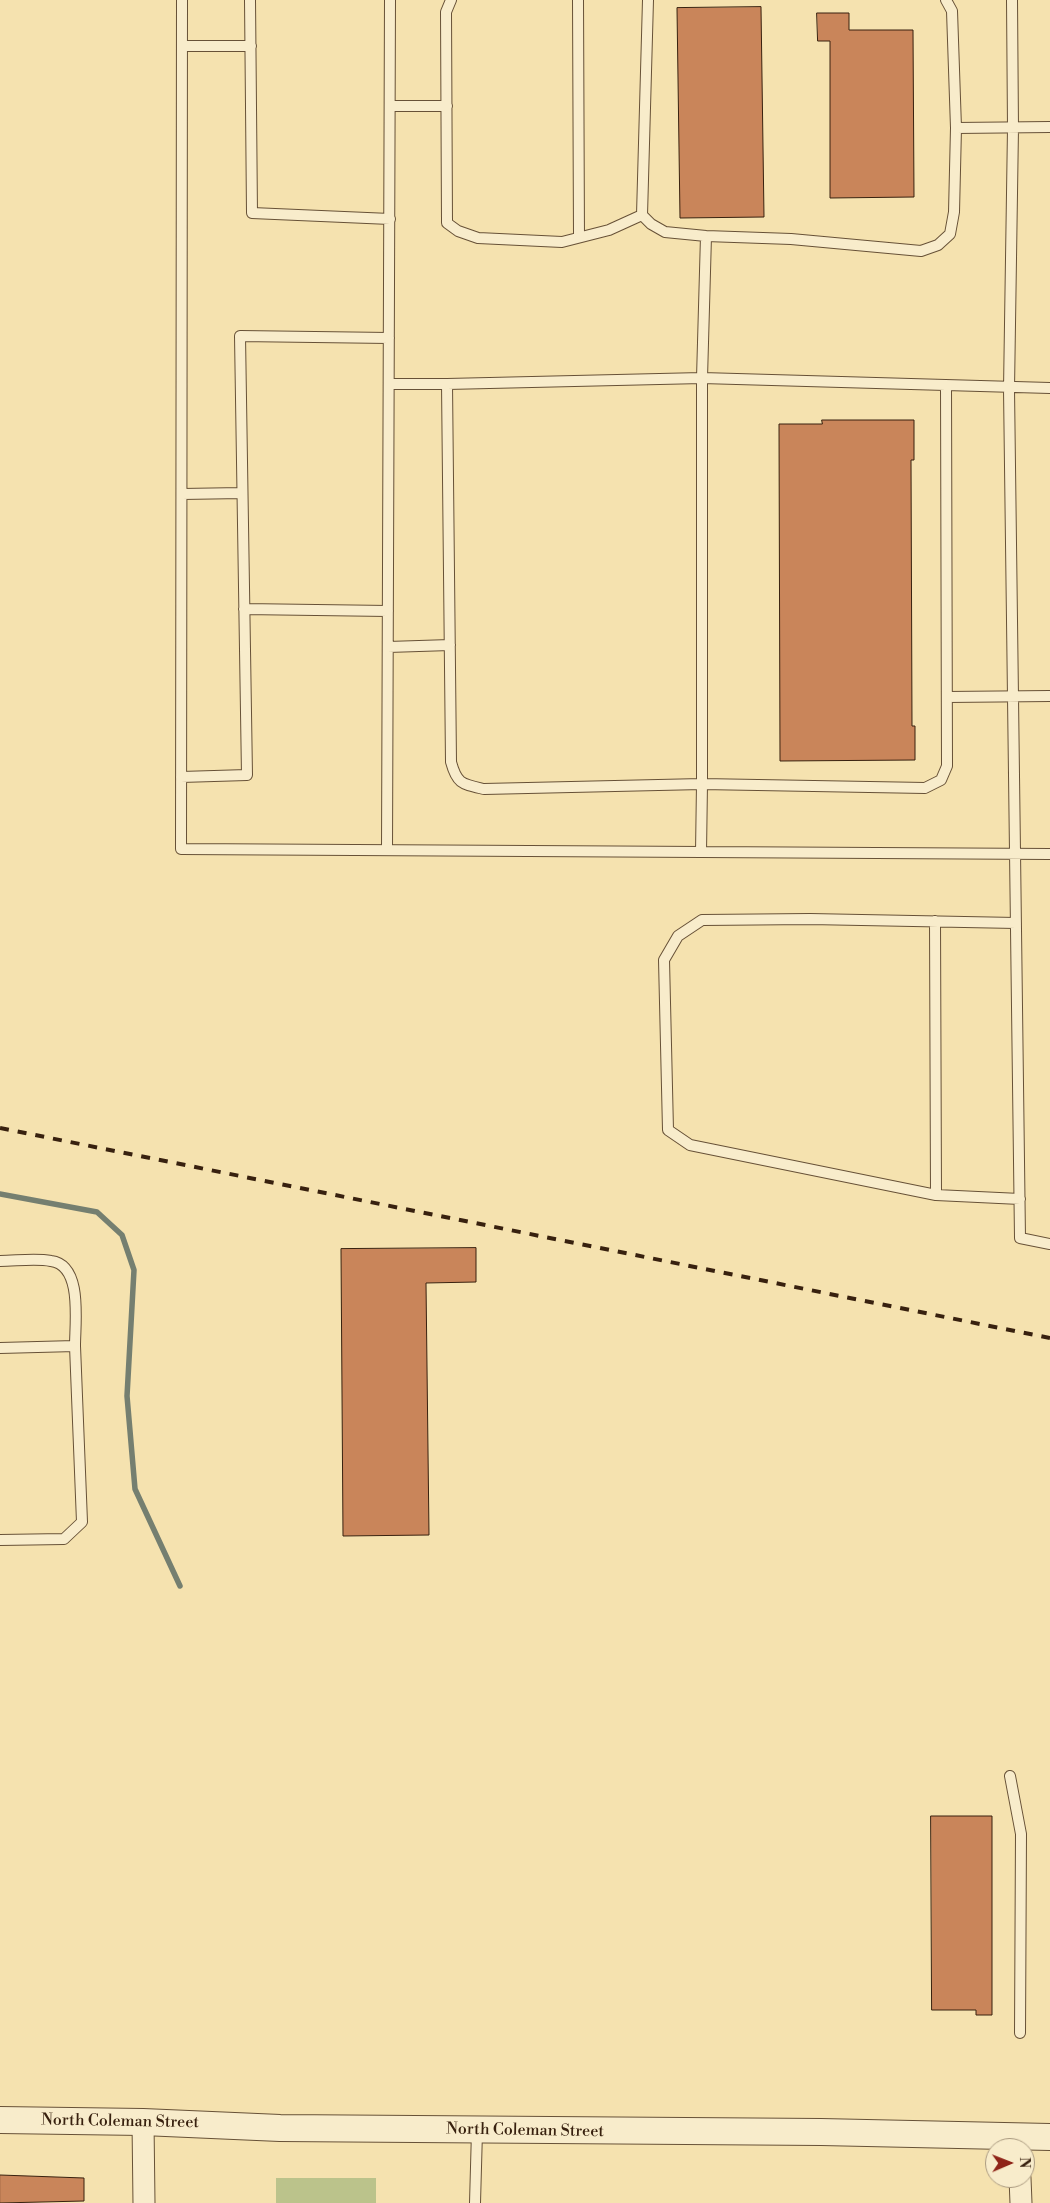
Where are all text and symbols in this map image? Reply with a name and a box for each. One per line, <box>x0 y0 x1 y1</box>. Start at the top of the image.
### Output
street label: North Coleman Street <box>41 2111 199 2133</box>
street label: North Coleman Street <box>446 2120 604 2142</box>
north arrow <box>985 2138 1035 2188</box>
text: N <box>1015 2157 1033 2168</box>

